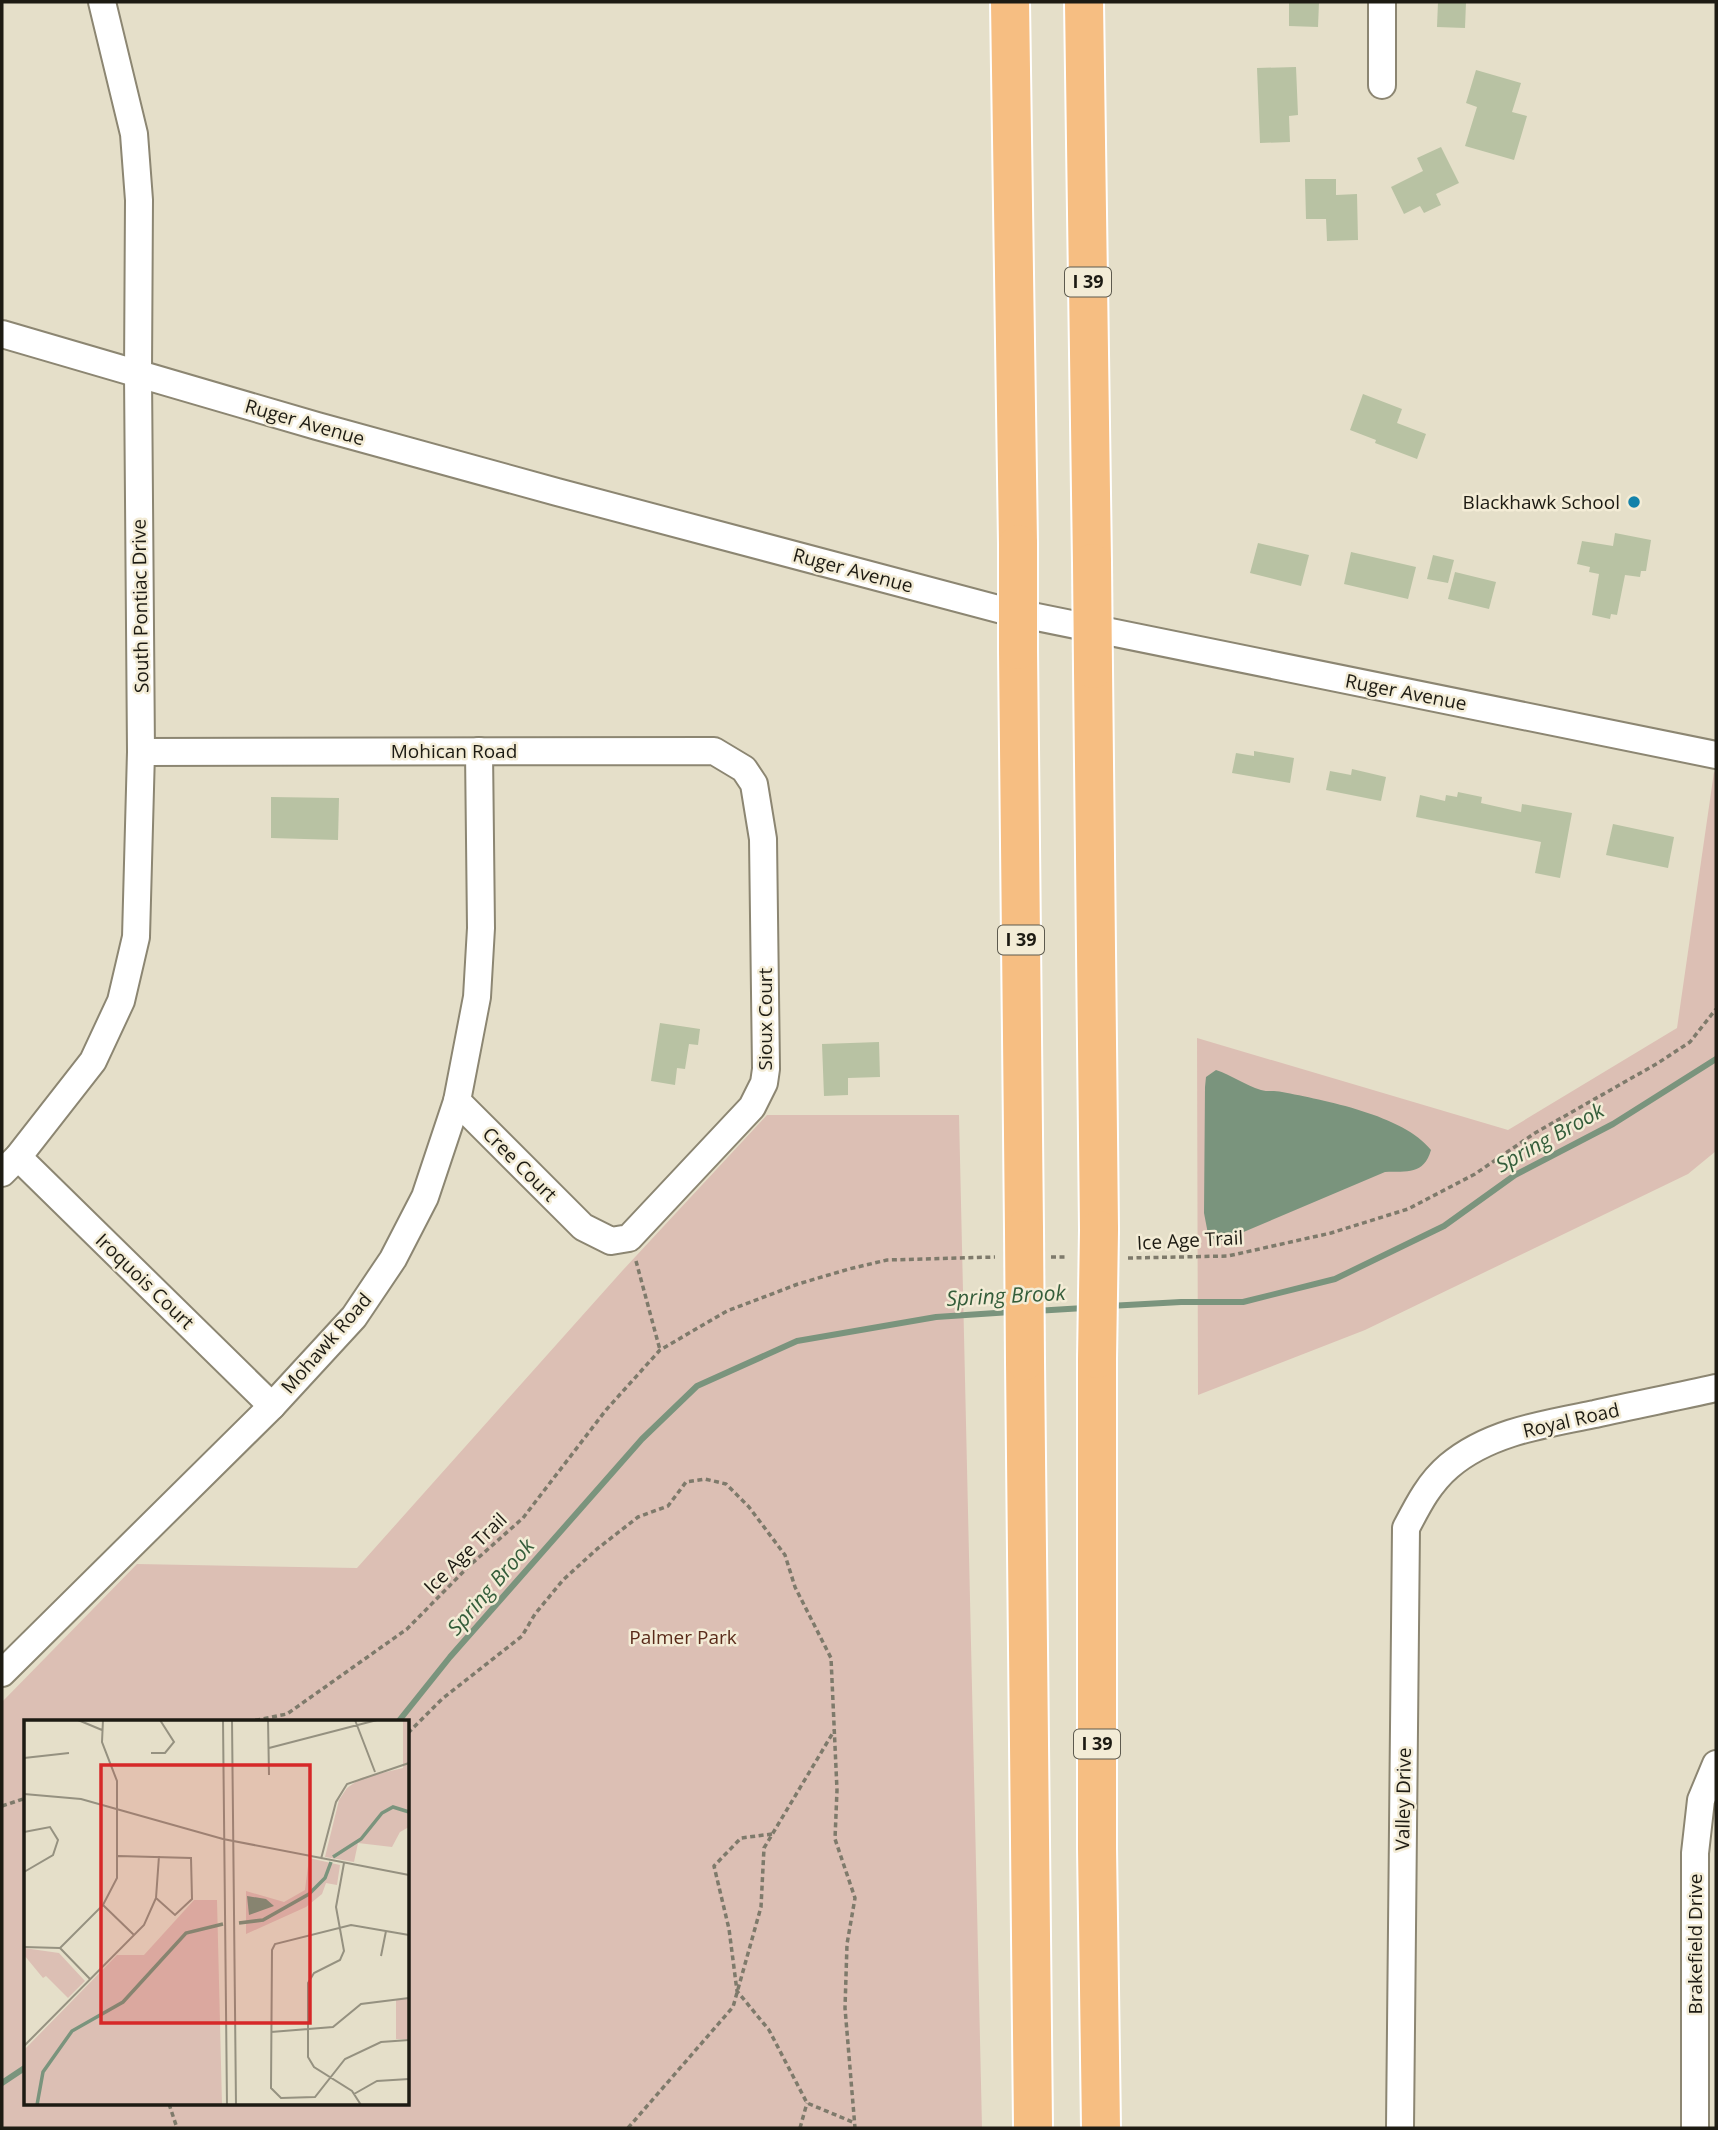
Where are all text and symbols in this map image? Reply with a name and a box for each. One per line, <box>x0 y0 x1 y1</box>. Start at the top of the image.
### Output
road number: I 39 <box>1065 268 1111 296</box>
street label: Ruger Avenue <box>242 393 368 451</box>
place label: Blackhawk School <box>1463 489 1620 515</box>
marker: Blackhawk School <box>1626 494 1642 510</box>
street label: South Pontiac Drive <box>125 519 155 693</box>
street label: Ruger Avenue <box>790 541 916 599</box>
street label: Ruger Avenue <box>1343 667 1469 717</box>
street label: Mohican Road <box>391 738 517 764</box>
road number: I 39 <box>998 925 1044 954</box>
street label: Sioux Court <box>752 967 778 1070</box>
water label: Spring Brook <box>1490 1096 1609 1178</box>
street label: Cree Court <box>477 1121 563 1207</box>
street label: Ice Age Trail <box>1136 1224 1244 1256</box>
street label: Iroquois Court <box>90 1227 200 1335</box>
water label: Spring Brook <box>946 1278 1067 1312</box>
street label: Mohawk Road <box>275 1287 377 1399</box>
street label: Royal Road <box>1520 1396 1622 1444</box>
street label: Ice Age Trail <box>418 1507 512 1599</box>
water label: Spring Brook <box>440 1531 541 1641</box>
park label: Palmer Park <box>629 1624 737 1650</box>
inset map <box>24 1720 410 2106</box>
road number: I 39 <box>1074 1730 1120 1758</box>
street label: Valley Drive <box>1389 1747 1417 1851</box>
street label: Brakefield Drive <box>1682 1874 1708 2014</box>

